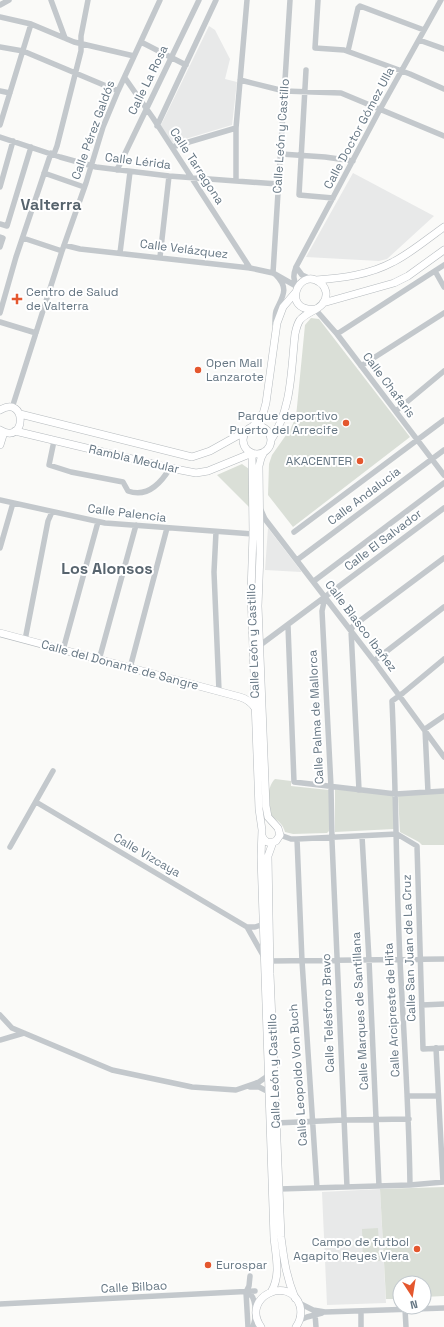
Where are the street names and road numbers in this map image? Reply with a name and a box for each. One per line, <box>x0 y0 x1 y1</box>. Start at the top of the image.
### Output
street label: Calle La Rosa <box>124 43 172 117</box>
street label: Calle Doctor Gómez Ulla <box>320 64 398 192</box>
street label: Calle Pérez Galdós <box>68 78 118 182</box>
street label: Calle León y Castillo <box>269 78 293 194</box>
street label: Calle Tarragona <box>166 125 228 207</box>
street label: Calle Lérida <box>104 149 172 173</box>
street label: Calle Velázquez <box>139 236 229 262</box>
street label: Calle Chafaris <box>359 349 419 421</box>
street label: Rambla Medular <box>87 441 181 477</box>
street label: Calle Andalucia <box>324 463 404 529</box>
street label: Calle Palencia <box>87 500 167 526</box>
street label: Calle El Salvador <box>341 505 425 574</box>
street label: Calle Blasco Ibañez <box>321 577 401 675</box>
street label: Calle León y Castillo <box>243 583 263 699</box>
street label: Calle del Donante de Sangre <box>39 636 201 694</box>
street label: Calle Palma de Mallorca <box>304 649 328 785</box>
street label: Calle Vizcaya <box>110 829 184 881</box>
street label: Calle San Juan de La Cruz <box>398 874 420 1022</box>
street label: Calle Marques de Santillana <box>348 931 372 1091</box>
street label: Calle Arcipreste de Hita <box>380 942 404 1078</box>
street label: Calle Telésforo Bravo <box>318 953 338 1073</box>
street label: Calle Leopoldo Von Buch <box>285 1003 311 1147</box>
street label: Calle León y Castillo <box>264 1013 284 1129</box>
street label: Calle Bilbao <box>100 1277 168 1297</box>

